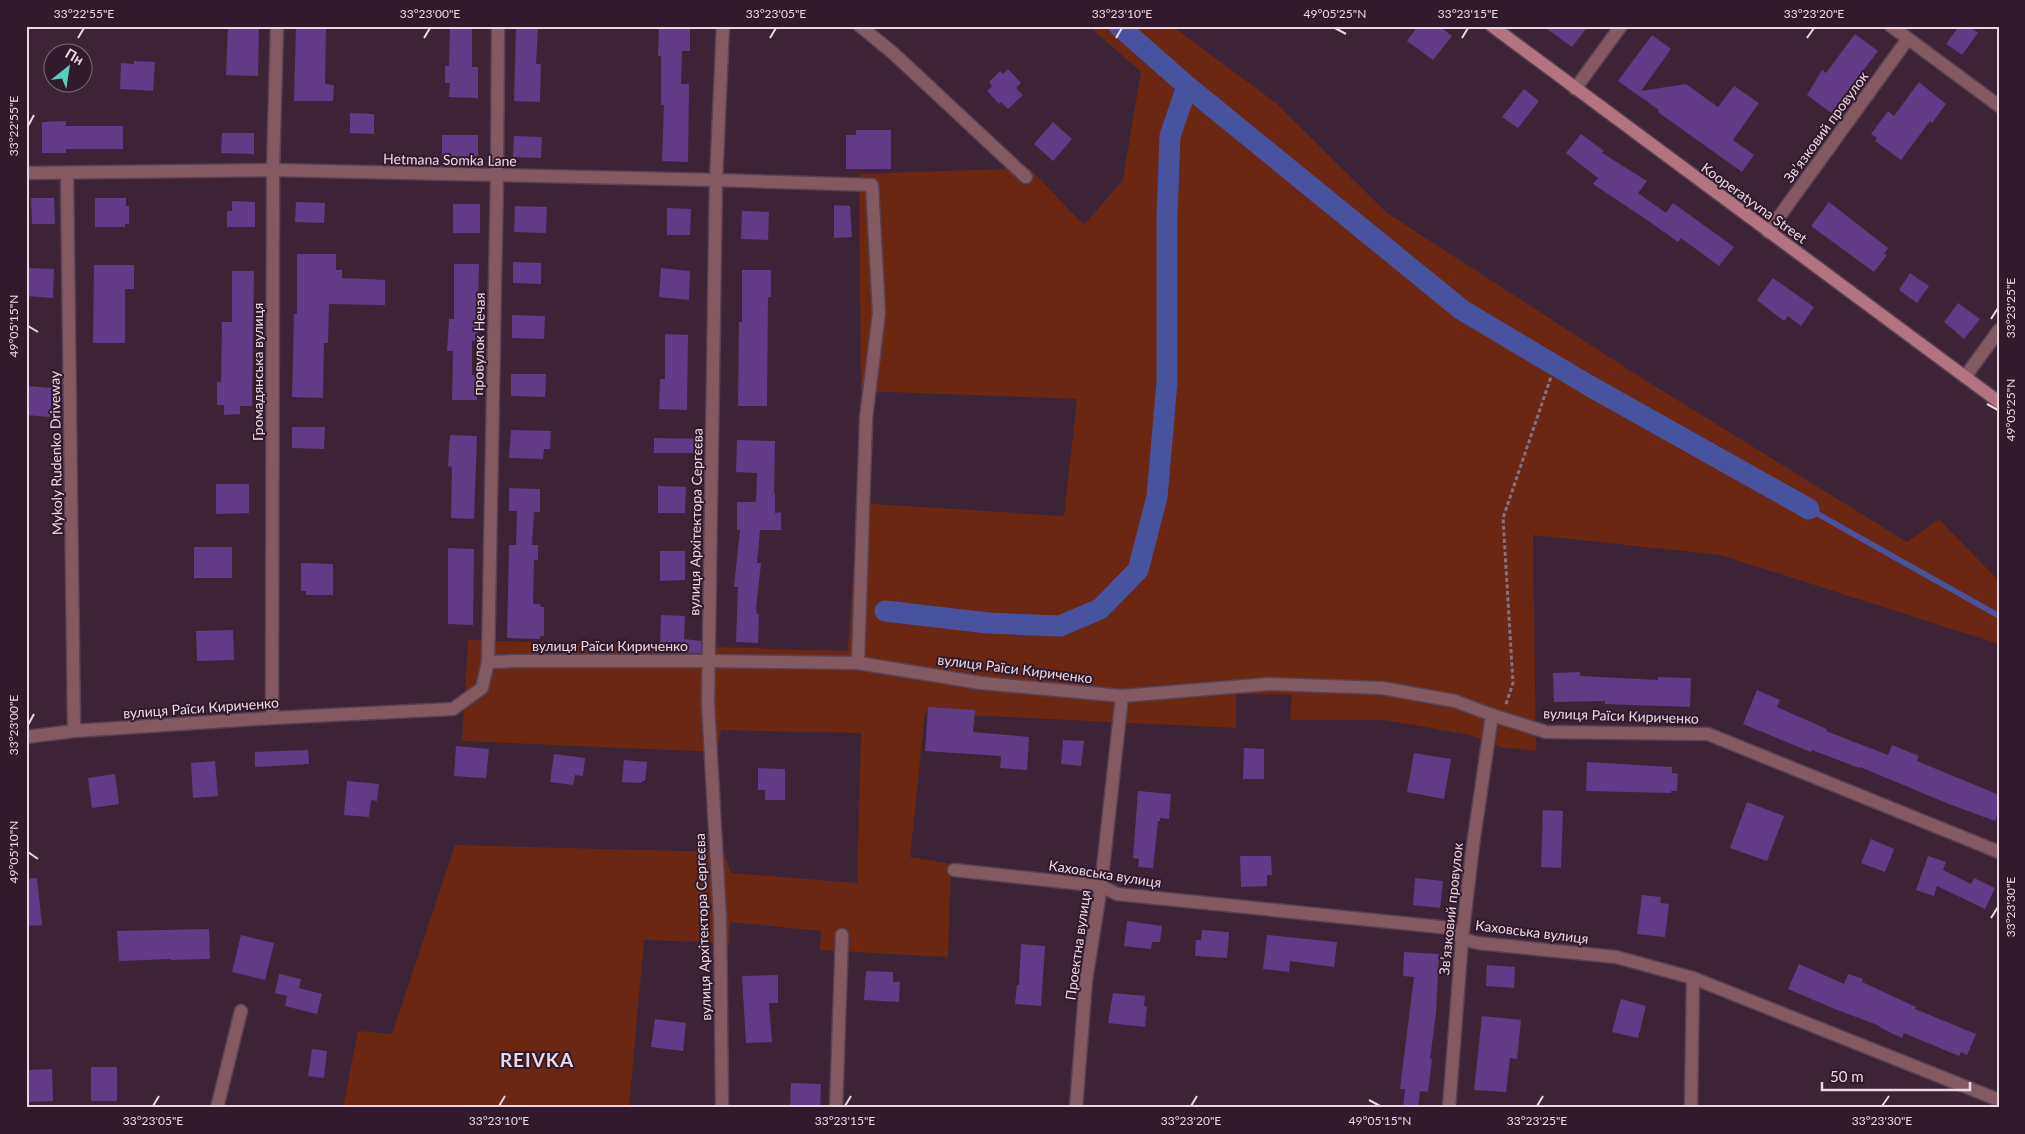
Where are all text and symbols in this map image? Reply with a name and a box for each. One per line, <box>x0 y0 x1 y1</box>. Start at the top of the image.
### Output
text: 33°22'55"E <box>54 6 114 21</box>
text: 33°23'00"E <box>400 6 460 21</box>
text: 33°23'05"E <box>746 6 806 21</box>
text: 33°23'10"E <box>1092 6 1152 21</box>
text: 49°05'25"N <box>1304 6 1366 21</box>
text: 33°23'15"E <box>1438 6 1498 21</box>
text: 33°23'20"E <box>1784 6 1844 21</box>
north arrow <box>42 42 92 92</box>
text: Пн <box>63 44 87 68</box>
street label: Звʼязковий провулок <box>1780 67 1872 185</box>
text: 33°22'55"E <box>6 96 21 156</box>
street label: Hetmana Somka Lane <box>383 150 517 169</box>
street label: Kooperatyvna Street <box>1698 159 1810 247</box>
text: 33°23'25"E <box>2003 278 2018 338</box>
street label: провулок Нечая <box>469 292 488 396</box>
text: 49°05'15"N <box>6 295 21 357</box>
street label: Громадянська вулиця <box>249 303 266 441</box>
street label: Mykoly Rudenko Driveway <box>46 370 65 535</box>
text: 49°05'25"N <box>2003 379 2018 441</box>
street label: вулиця Архітектора Сергєєва <box>685 428 706 616</box>
street label: вулиця Раїси Кириченко <box>532 637 688 654</box>
street label: вулиця Раїси Кириченко <box>937 651 1094 686</box>
street label: вулиця Раїси Кириченко <box>123 694 279 721</box>
text: 33°23'00"E <box>6 695 21 755</box>
street label: вулиця Раїси Кириченко <box>1543 704 1699 727</box>
text: 49°05'10"N <box>6 821 21 883</box>
street label: вулиця Архітектора Сергєєва <box>691 833 714 1021</box>
street label: Звʼязковий провулок <box>1435 841 1466 976</box>
street label: Каховська вулиця <box>1047 856 1163 891</box>
text: 33°23'30"E <box>2003 877 2018 937</box>
street label: Проектна вулиця <box>1061 889 1094 1001</box>
street label: Каховська вулиця <box>1474 916 1590 947</box>
district label: REIVKA <box>500 1048 574 1071</box>
scale bar <box>1822 1059 1970 1091</box>
text: 50 m <box>1830 1067 1864 1085</box>
text: 33°23'05"E <box>123 1113 183 1128</box>
text: 33°23'10"E <box>469 1113 529 1128</box>
text: 33°23'15"E <box>815 1113 875 1128</box>
text: 33°23'20"E <box>1161 1113 1221 1128</box>
text: 49°05'15"N <box>1349 1113 1411 1128</box>
text: 33°23'25"E <box>1507 1113 1567 1128</box>
text: 33°23'30"E <box>1852 1113 1912 1128</box>

